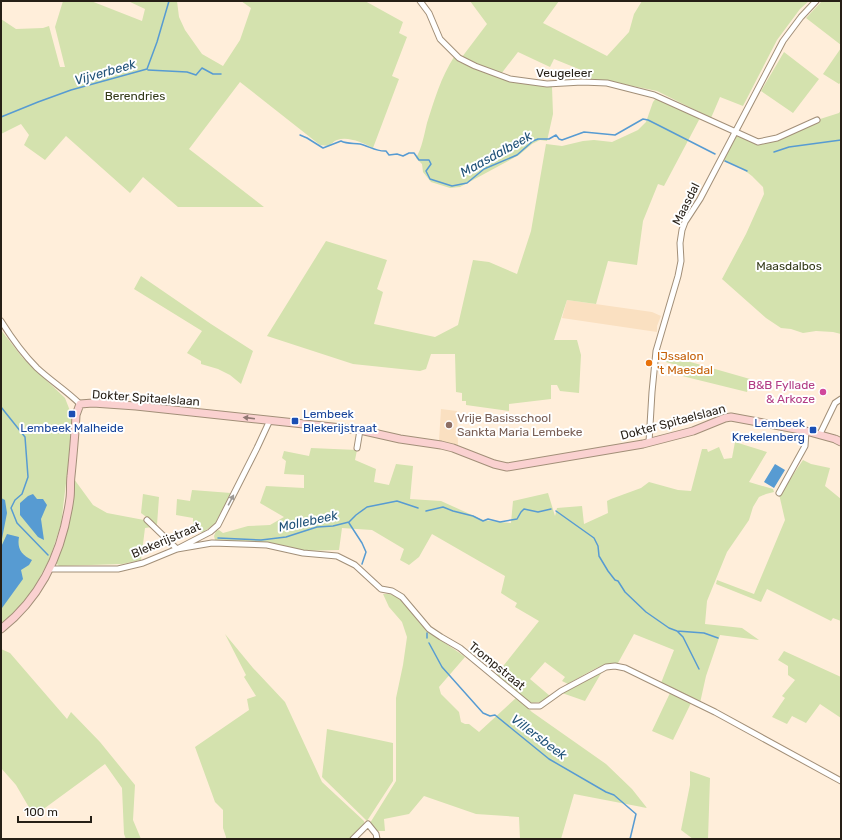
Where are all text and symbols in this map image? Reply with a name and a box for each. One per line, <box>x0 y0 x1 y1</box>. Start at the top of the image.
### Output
water label: Vijverbeek <box>73 56 138 88</box>
street label: Veugeleer <box>536 66 592 80</box>
park label: Berendries <box>105 89 165 103</box>
water label: Maasdalbeek <box>458 128 535 180</box>
street label: Maasdal <box>669 180 703 227</box>
park label: Maasdalbos <box>756 259 822 273</box>
place label: IJssalon 't Maesdal <box>657 349 713 377</box>
marker: IJssalon 't Maesdal <box>644 358 654 368</box>
place label: B&B Fyllade & Arkoze <box>748 378 815 406</box>
street label: Dokter Spitaelslaan <box>92 387 200 409</box>
marker: B&B Fyllade & Arkoze <box>818 387 828 397</box>
street label: Dokter Spitaelslaan <box>619 401 727 443</box>
place label: Lembeek Blekerijstraat <box>303 407 377 435</box>
marker: Lembeek Malheide <box>67 409 77 419</box>
place label: Vrije Basisschool Sankta Maria Lembeke <box>457 411 583 439</box>
one-way arrow <box>243 414 255 421</box>
marker: Lembeek Blekerijstraat <box>290 416 300 426</box>
place label: Lembeek Krekelenberg <box>732 416 806 444</box>
marker: Vrije Basisschool Sankta Maria Lembeke <box>444 420 454 430</box>
place label: Lembeek Malheide <box>20 421 124 435</box>
marker: Lembeek Krekelenberg <box>808 425 818 435</box>
one-way arrow <box>228 494 234 506</box>
water label: Mollebeek <box>277 507 339 535</box>
street label: Blekerijstraat <box>129 519 203 561</box>
street label: Trompstraat <box>466 639 528 693</box>
water label: Villersbeek <box>508 711 570 763</box>
scale bar <box>18 798 91 824</box>
text: 100 m <box>24 805 58 819</box>

